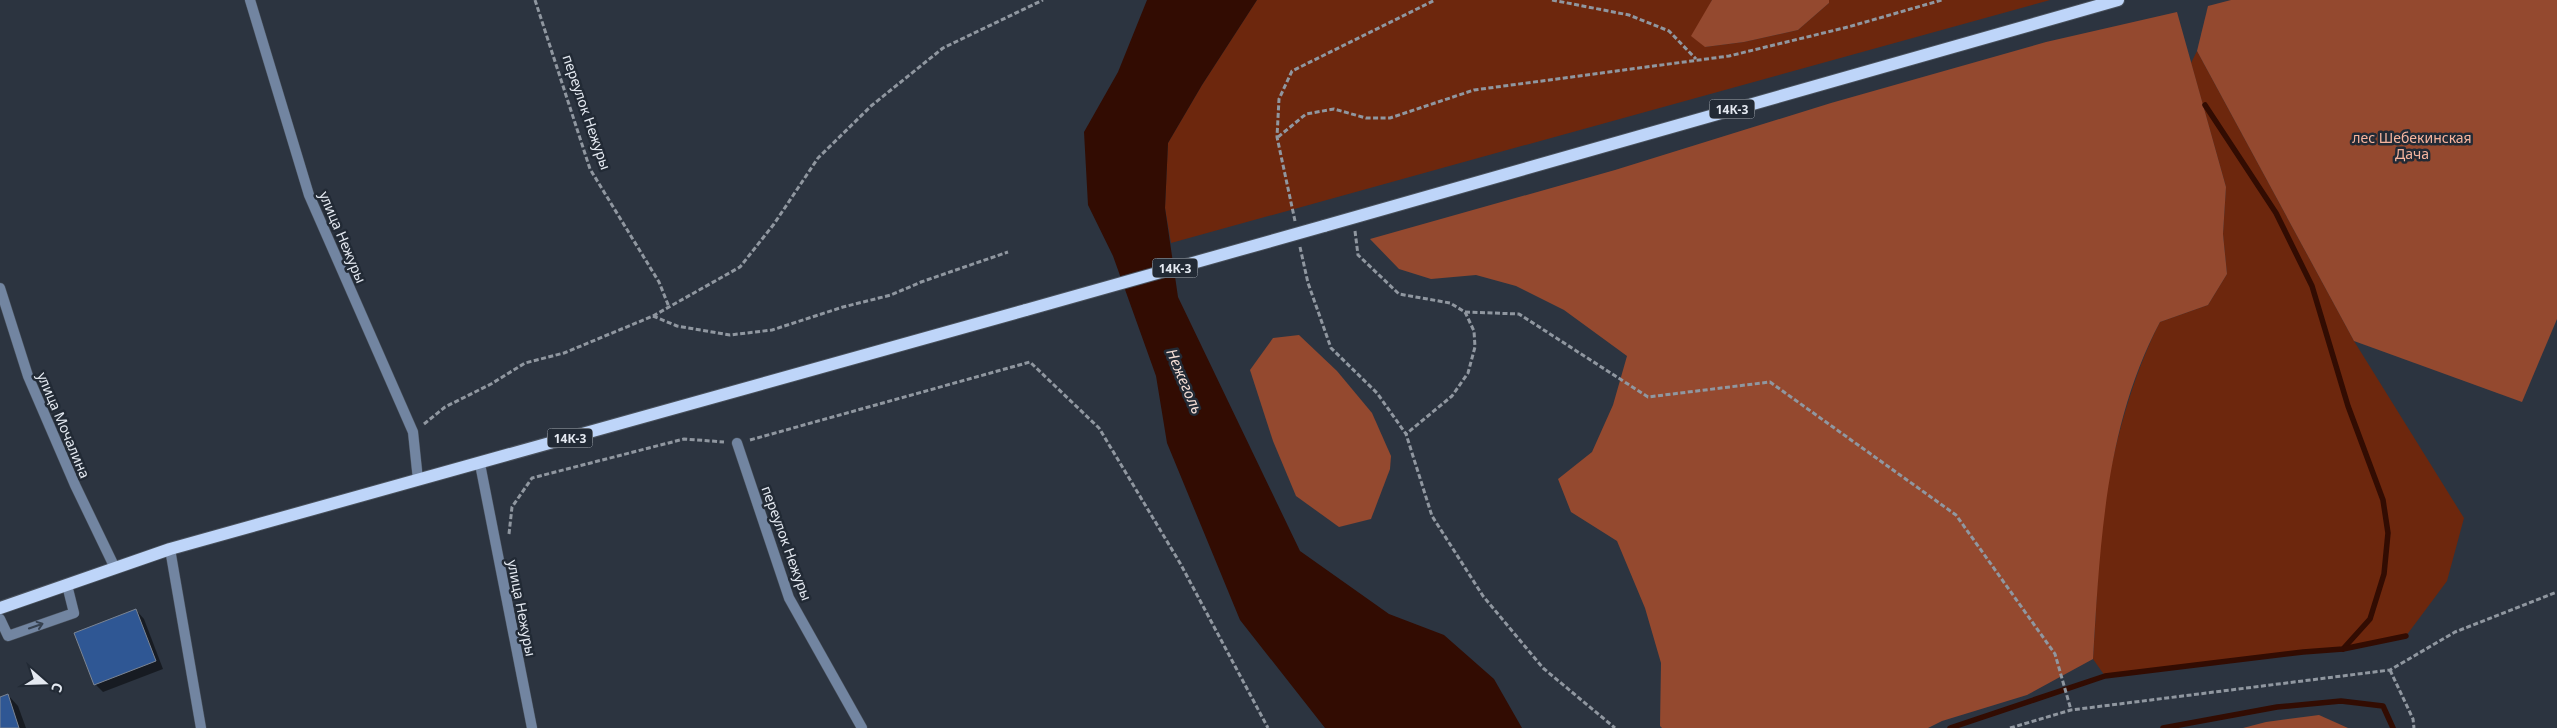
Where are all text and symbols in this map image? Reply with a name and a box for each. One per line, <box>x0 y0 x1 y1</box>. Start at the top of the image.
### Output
street label: переулок Нежуры <box>558 52 616 172</box>
road number: 14К-3 <box>1710 100 1754 118</box>
park label: лес Шебекинская Дача <box>2352 128 2472 163</box>
street label: улица Нежуры <box>315 188 371 286</box>
road number: 14К-3 <box>1152 258 1198 278</box>
water label: Нежеголь <box>1162 345 1208 417</box>
street label: улица Мочалина <box>33 369 95 481</box>
road number: 14К-3 <box>548 428 592 448</box>
street label: переулок Нежуры <box>757 483 817 603</box>
street label: улица Нежуры <box>503 558 541 658</box>
one-way arrow <box>28 621 44 630</box>
north arrow <box>20 658 70 708</box>
text: С <box>47 680 68 695</box>

